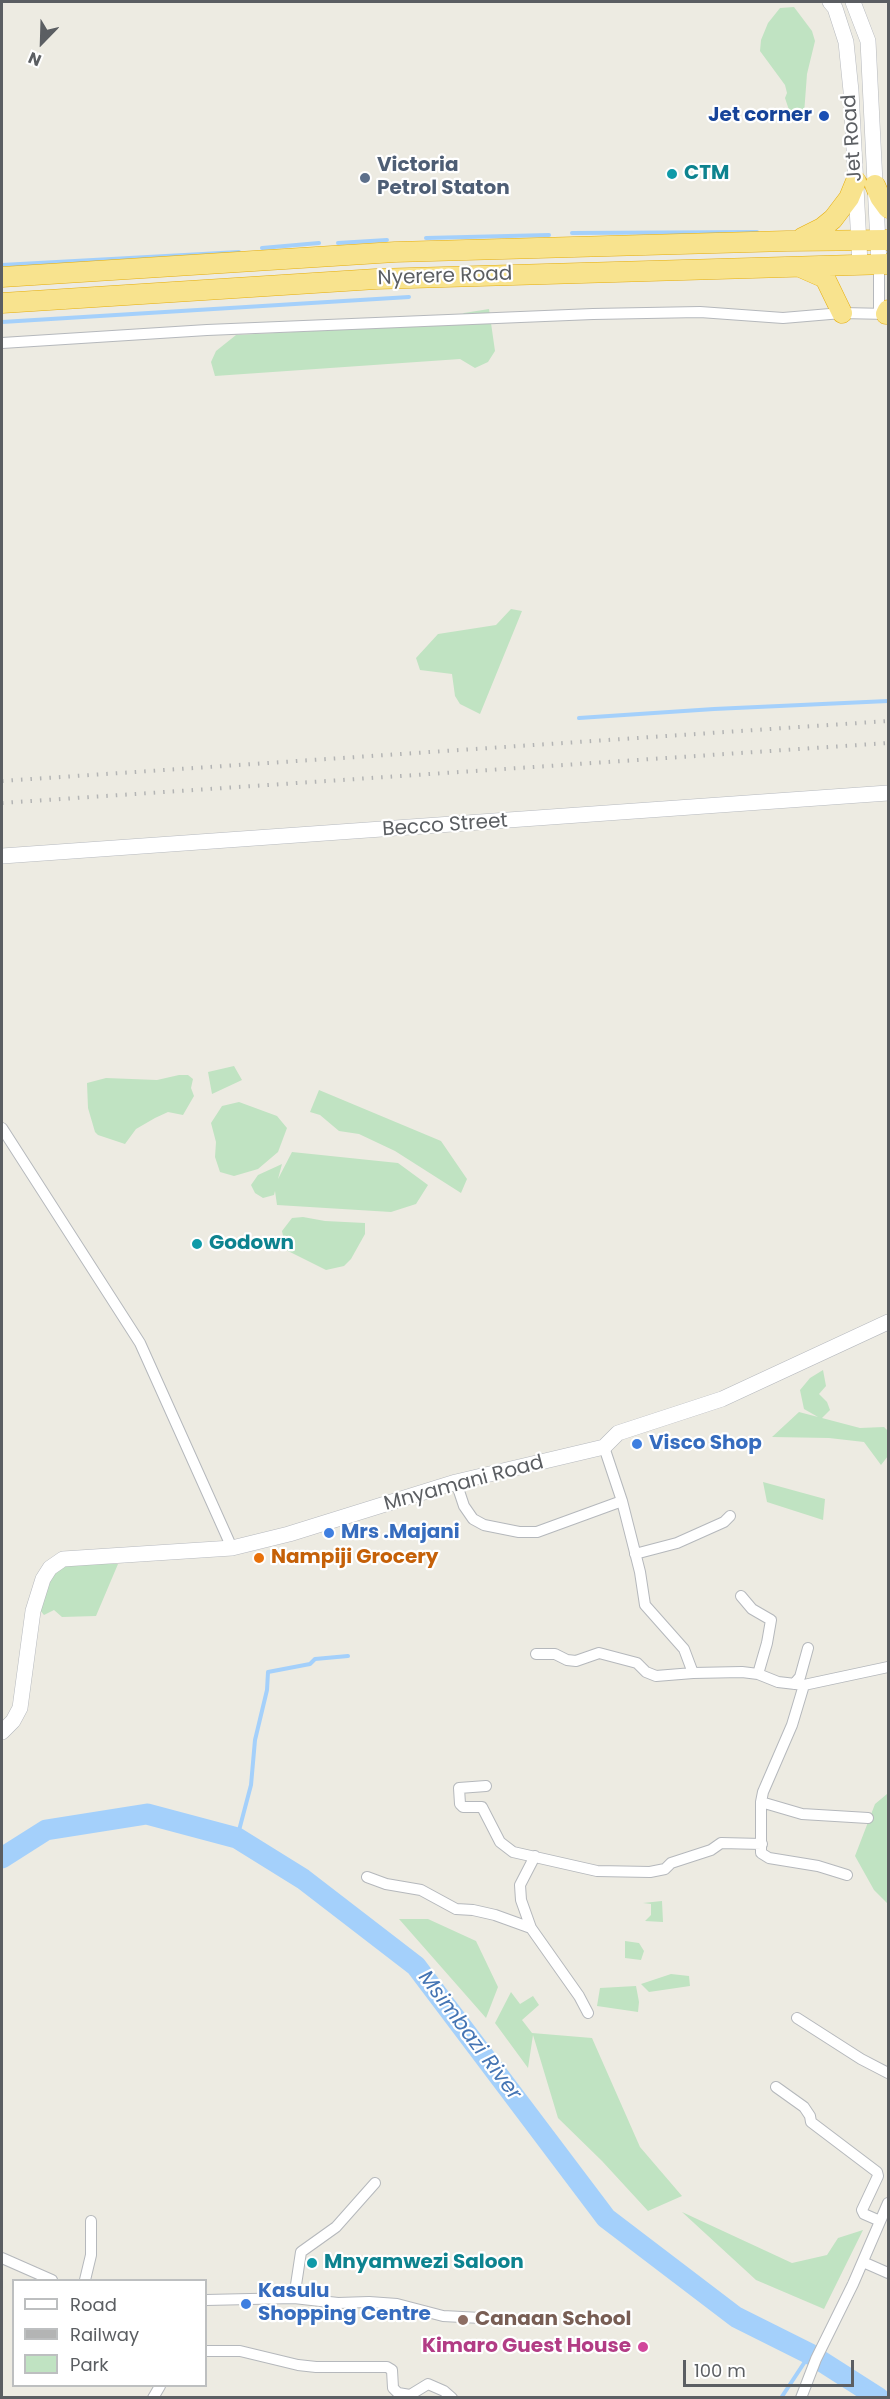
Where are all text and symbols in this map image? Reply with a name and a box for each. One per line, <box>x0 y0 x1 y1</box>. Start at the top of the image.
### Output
north arrow <box>12 12 72 72</box>
text: N <box>25 46 45 72</box>
street label: Jet Road <box>838 93 868 183</box>
place label: Jet corner <box>708 104 812 128</box>
marker: Jet corner <box>817 109 831 123</box>
place label: Victoria Petrol Staton <box>377 154 510 201</box>
place label: CTM <box>684 162 729 186</box>
marker: CTM <box>665 167 679 181</box>
marker: Victoria Petrol Staton <box>358 171 372 185</box>
street label: Nyerere Road <box>377 263 513 291</box>
street label: Becco Street <box>381 810 509 842</box>
place label: Godown <box>209 1232 294 1256</box>
marker: Godown <box>190 1237 204 1251</box>
place label: Visco Shop <box>649 1432 762 1456</box>
marker: Visco Shop <box>630 1437 644 1451</box>
street label: Mnyamani Road <box>382 1451 546 1517</box>
place label: Mrs .Majani <box>341 1521 460 1545</box>
marker: Mrs .Majani <box>322 1526 336 1540</box>
place label: Nampiji Grocery <box>271 1546 438 1570</box>
marker: Nampiji Grocery <box>252 1551 266 1565</box>
water label: Msimbazi River <box>412 1966 526 2106</box>
place label: Mnyamwezi Saloon <box>324 2251 524 2275</box>
marker: Mnyamwezi Saloon <box>305 2256 319 2270</box>
legend <box>12 2279 207 2387</box>
place label: Kasulu Shopping Centre <box>258 2280 431 2327</box>
text: Road <box>70 2292 117 2317</box>
marker: Kasulu Shopping Centre <box>239 2297 253 2311</box>
place label: Canaan School <box>475 2308 631 2332</box>
marker: Canaan School <box>456 2313 470 2327</box>
text: Railway <box>70 2322 139 2347</box>
place label: Kimaro Guest House <box>422 2335 631 2359</box>
marker: Kimaro Guest House <box>636 2340 650 2354</box>
scale bar <box>686 2348 857 2386</box>
text: Park <box>70 2352 109 2377</box>
text: 100 m <box>694 2358 746 2383</box>

